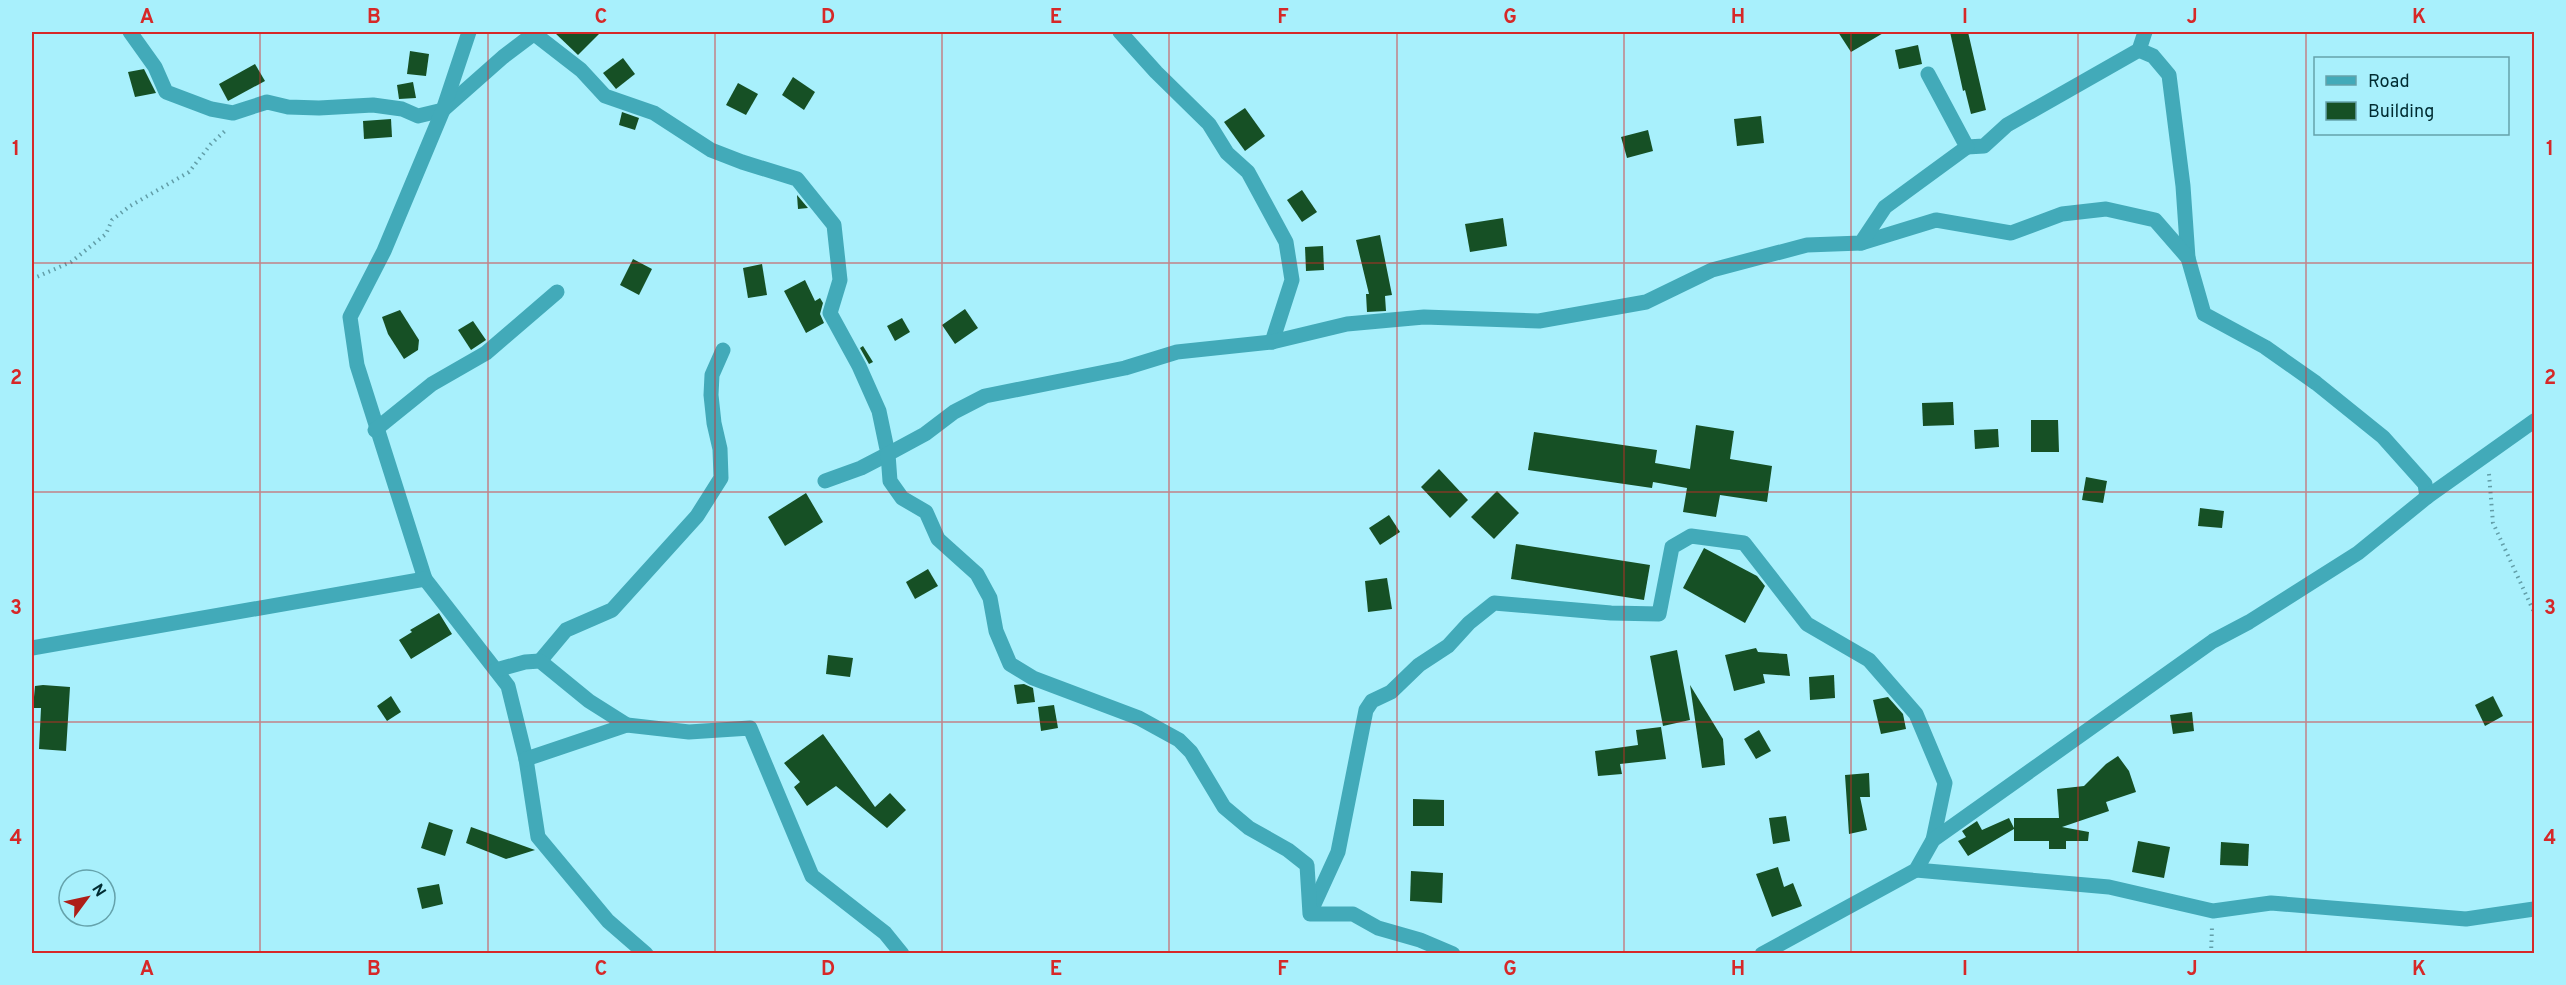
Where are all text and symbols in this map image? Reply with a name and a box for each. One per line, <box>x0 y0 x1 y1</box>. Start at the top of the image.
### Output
text: A <box>140 5 154 31</box>
text: B <box>367 5 381 31</box>
text: C <box>595 5 607 31</box>
text: D <box>821 5 835 31</box>
text: E <box>1050 5 1062 31</box>
text: F <box>1277 5 1289 31</box>
text: G <box>1503 5 1517 31</box>
text: H <box>1731 5 1745 31</box>
text: I <box>1962 5 1968 31</box>
text: J <box>2186 5 2198 31</box>
text: K <box>2412 5 2426 31</box>
legend <box>2314 57 2509 135</box>
text: Road <box>2368 71 2410 94</box>
text: Building <box>2368 101 2434 124</box>
text: 1 <box>12 137 20 163</box>
text: 1 <box>2546 137 2554 163</box>
text: 2 <box>10 366 22 392</box>
text: 2 <box>2544 366 2556 392</box>
text: 3 <box>10 596 22 622</box>
text: 3 <box>2544 596 2556 622</box>
text: 4 <box>10 826 22 852</box>
text: 4 <box>2544 826 2556 852</box>
north arrow <box>57 868 117 928</box>
text: N <box>86 881 109 901</box>
text: A <box>140 957 154 983</box>
text: B <box>367 957 381 983</box>
text: C <box>595 957 607 983</box>
text: D <box>821 957 835 983</box>
text: E <box>1050 957 1062 983</box>
text: F <box>1277 957 1289 983</box>
text: G <box>1503 957 1517 983</box>
text: H <box>1731 957 1745 983</box>
text: I <box>1962 957 1968 983</box>
text: J <box>2186 957 2198 983</box>
text: K <box>2412 957 2426 983</box>

